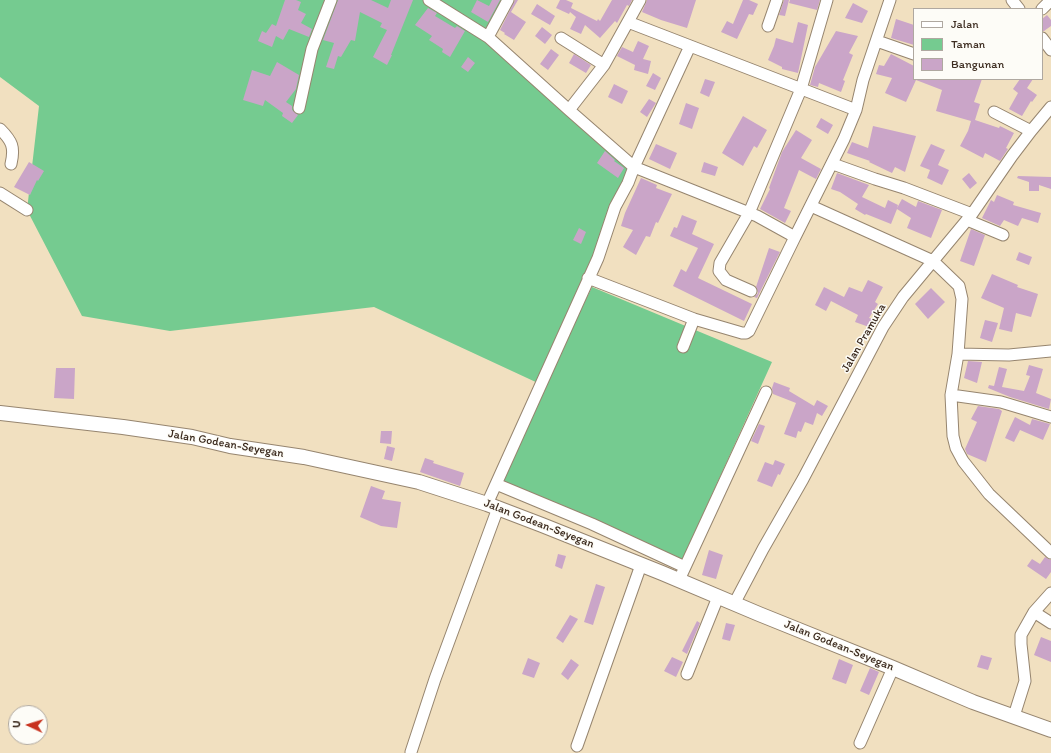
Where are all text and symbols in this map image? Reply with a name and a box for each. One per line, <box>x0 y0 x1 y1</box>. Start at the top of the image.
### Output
legend <box>913 8 1043 80</box>
text: Jalan <box>951 17 979 31</box>
text: Taman <box>951 37 985 51</box>
text: Bangunan <box>951 57 1004 71</box>
street label: Jalan Pramuka <box>839 301 889 375</box>
street label: Jalan Godean-Seyegan <box>167 427 285 461</box>
street label: Jalan Godean-Seyegan <box>482 496 596 552</box>
street label: Jalan Godean-Seyegan <box>782 617 896 675</box>
north arrow <box>8 705 48 745</box>
text: U <box>10 720 23 728</box>

